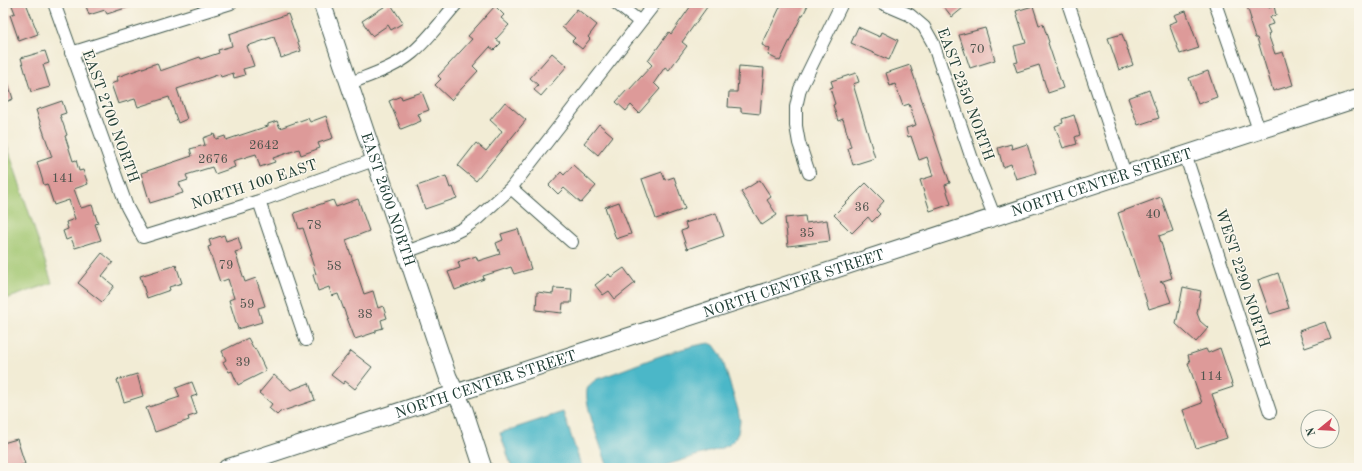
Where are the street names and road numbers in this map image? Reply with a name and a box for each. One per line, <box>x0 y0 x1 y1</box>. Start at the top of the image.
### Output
street label: EAST 2350 NORTH <box>934 26 996 163</box>
street label: EAST 2700 NORTH <box>79 48 141 185</box>
street label: EAST 2600 NORTH <box>357 131 416 269</box>
street label: NORTH CENTER STREET <box>1010 147 1195 220</box>
street label: NORTH 100 EAST <box>190 158 319 213</box>
street label: WEST 2290 NORTH <box>1212 207 1271 350</box>
street label: NORTH CENTER STREET <box>702 248 887 321</box>
street label: NORTH CENTER STREET <box>394 349 579 422</box>

